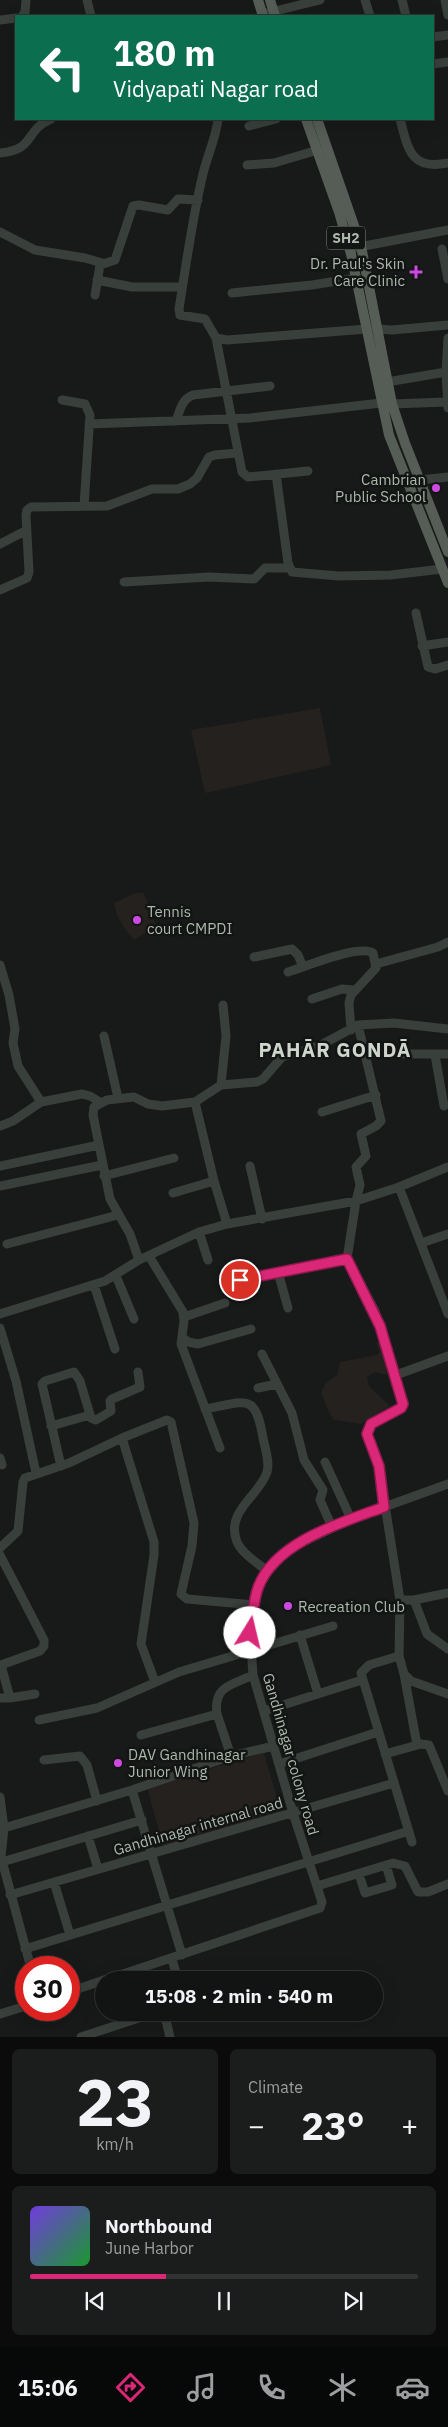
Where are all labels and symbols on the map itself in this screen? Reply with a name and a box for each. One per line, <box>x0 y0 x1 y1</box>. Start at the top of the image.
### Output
road number: SH2 <box>327 227 365 250</box>
place label: Dr. Paul's Skin Care Clinic <box>310 254 405 290</box>
marker: Dr. Paul's Skin Care Clinic <box>409 265 423 279</box>
place label: Cambrian Public School <box>335 470 426 506</box>
marker: Cambrian Public School <box>430 482 442 494</box>
place label: Tennis court CMPDI <box>147 902 232 938</box>
marker: Tennis court CMPDI <box>131 914 143 926</box>
district label: PAHĀR GONDĀ <box>259 1036 411 1063</box>
pin <box>219 1259 261 1301</box>
place label: Recreation Club <box>298 1597 405 1616</box>
marker: Recreation Club <box>282 1600 294 1612</box>
position arrow <box>223 1606 275 1658</box>
street label: Gandhinagar colony road <box>259 1671 323 1837</box>
place label: DAV Gandhinagar Junior Wing <box>128 1745 246 1781</box>
marker: DAV Gandhinagar Junior Wing <box>112 1757 124 1769</box>
street label: Gandhinagar internal road <box>111 1793 285 1859</box>
speed limit sign: 30 <box>15 1956 80 2021</box>

